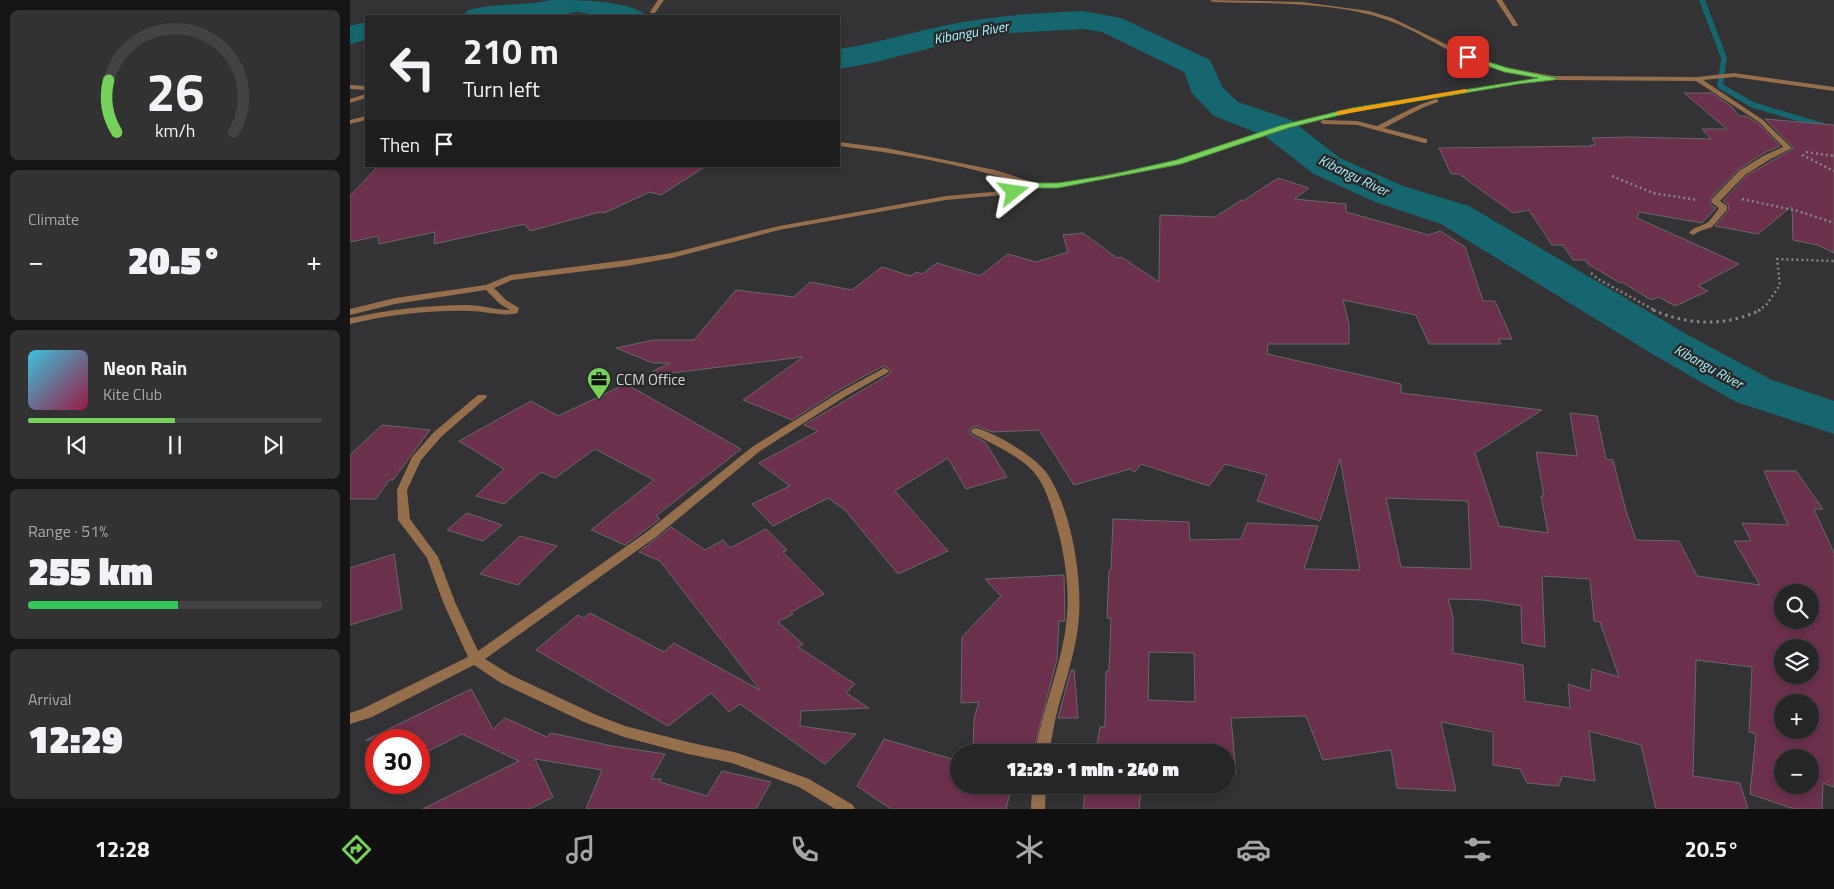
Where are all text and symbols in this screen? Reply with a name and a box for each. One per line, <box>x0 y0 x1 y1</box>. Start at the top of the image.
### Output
water label: Kibangu River <box>932 15 1012 49</box>
text: 210 m <box>463 24 559 78</box>
icon: left <box>380 35 445 100</box>
pin <box>1447 36 1489 78</box>
icon: arrive <box>1454 43 1482 71</box>
text: 26 <box>146 52 204 131</box>
text: Turn left <box>463 72 540 106</box>
text: km/h <box>155 117 195 144</box>
text: Then <box>380 130 420 159</box>
icon: arrive <box>430 130 458 158</box>
water label: Kibangu River <box>1315 149 1394 202</box>
position arrow <box>987 165 1039 217</box>
text: Climate <box>28 207 79 231</box>
text: 20.5° <box>128 231 222 289</box>
text: − <box>28 239 44 282</box>
text: + <box>306 239 322 282</box>
water label: Kibangu River <box>1671 338 1749 394</box>
text: Neon Rain <box>103 353 187 382</box>
office icon: CCM Office <box>586 366 612 400</box>
place label: CCM Office <box>616 368 685 391</box>
text: Kite Club <box>103 382 162 406</box>
icon: previous <box>63 431 91 459</box>
icon: pause <box>161 431 189 459</box>
icon: next <box>259 431 287 459</box>
text: Range · 51% <box>28 519 108 543</box>
text: 255 km <box>28 542 153 600</box>
map controls <box>1774 584 1819 794</box>
button: search <box>1774 584 1819 629</box>
button: layers <box>1774 639 1819 684</box>
text: Arrival <box>28 687 71 711</box>
button: + <box>1774 694 1819 739</box>
text: 12:29 <box>28 710 123 768</box>
speed limit sign: 30 <box>365 729 430 794</box>
button: − <box>1774 749 1819 794</box>
text: 12:29 · 1 min · 240 m <box>1006 754 1179 783</box>
text: 12:28 <box>95 832 150 866</box>
icon: directions <box>339 832 374 867</box>
icon: music <box>563 832 598 867</box>
icon: phone <box>787 832 822 867</box>
icon: climate <box>1012 832 1047 867</box>
icon: car <box>1236 832 1271 867</box>
icon: filters <box>1460 832 1495 867</box>
text: 20.5° <box>1684 832 1739 866</box>

